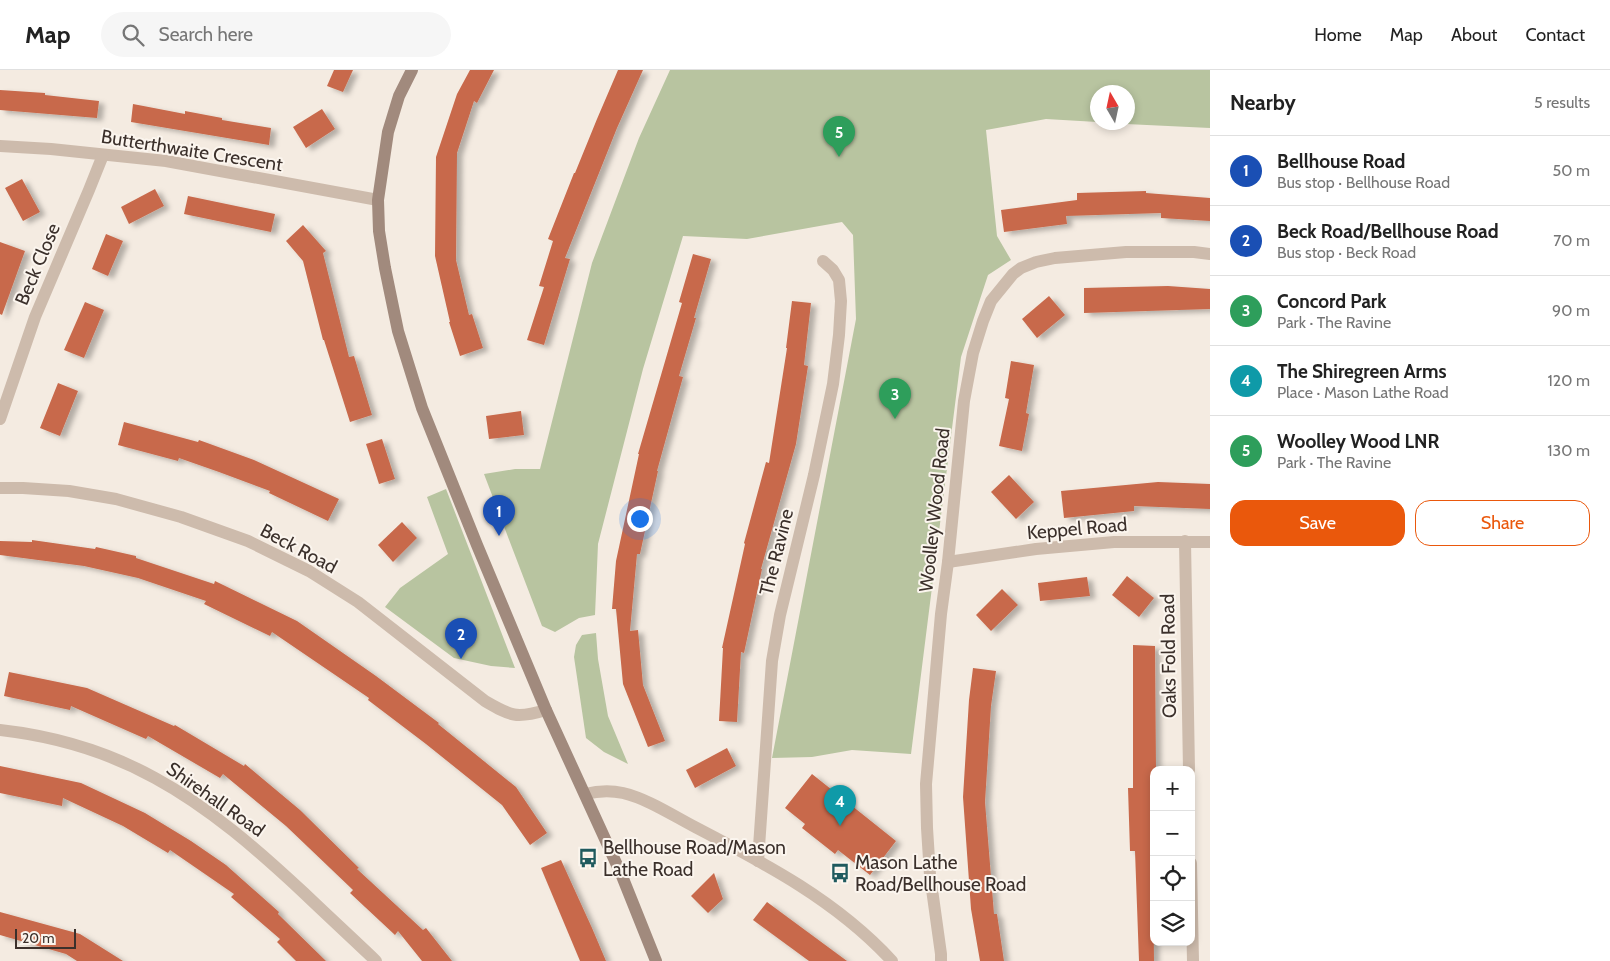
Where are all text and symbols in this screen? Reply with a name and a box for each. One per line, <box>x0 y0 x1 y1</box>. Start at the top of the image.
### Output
search box <box>101 12 451 57</box>
text: Map <box>25 20 71 49</box>
icon: search <box>119 21 147 49</box>
text: Search here <box>159 23 253 46</box>
text: Home <box>1314 24 1362 46</box>
text: Map <box>1390 24 1423 46</box>
text: About <box>1451 24 1497 46</box>
text: Contact <box>1525 24 1585 46</box>
north arrow <box>1090 85 1135 130</box>
text: Nearby <box>1230 90 1296 115</box>
text: 5 results <box>1534 93 1590 112</box>
pin: 5 <box>823 116 855 157</box>
street label: Butterthwaite Crescent <box>100 125 285 176</box>
text: Bellhouse Road <box>1277 150 1405 173</box>
text: 1 <box>1243 161 1249 180</box>
text: 50 m <box>1553 161 1590 180</box>
text: Bus stop · Bellhouse Road <box>1277 173 1450 192</box>
street label: Beck Close <box>10 220 65 309</box>
text: Beck Road/Bellhouse Road <box>1277 220 1499 243</box>
text: 2 <box>1242 231 1250 250</box>
text: 70 m <box>1553 231 1590 250</box>
text: Bus stop · Beck Road <box>1277 243 1416 262</box>
text: Concord Park <box>1277 290 1386 313</box>
text: 3 <box>1242 301 1250 320</box>
text: 90 m <box>1552 301 1590 320</box>
text: Park · The Ravine <box>1277 313 1391 332</box>
text: The Shiregreen Arms <box>1277 360 1446 383</box>
text: 4 <box>1241 371 1251 390</box>
text: 120 m <box>1548 371 1590 390</box>
pin: 3 <box>879 378 911 419</box>
text: Place · Mason Lathe Road <box>1277 383 1449 402</box>
street label: Woolley Wood Road <box>914 427 955 593</box>
text: Woolley Wood LNR <box>1277 430 1439 453</box>
text: 5 <box>1242 441 1250 460</box>
text: 130 m <box>1547 441 1590 460</box>
text: Park · The Ravine <box>1277 453 1391 472</box>
pin: 1 <box>483 495 515 536</box>
button: Save <box>1230 500 1405 546</box>
button: Share <box>1415 500 1590 546</box>
your location <box>627 506 653 532</box>
street label: The Ravine <box>755 506 798 598</box>
street label: Keppel Road <box>1026 513 1128 544</box>
street label: Beck Road <box>256 519 341 578</box>
street label: Oaks Fold Road <box>1156 594 1181 718</box>
pin: 2 <box>445 618 477 659</box>
street label: Shirehall Road <box>162 757 269 842</box>
map controls <box>1150 766 1195 946</box>
button: + <box>1150 766 1195 811</box>
pin: 4 <box>824 785 856 826</box>
button: − <box>1150 811 1195 856</box>
place label: Bellhouse Road/Mason Lathe Road <box>603 836 786 881</box>
bus stop icon: Bellhouse Road/Mason Lathe Road <box>577 847 599 869</box>
place label: Mason Lathe Road/Bellhouse Road <box>855 851 1026 896</box>
button: locate <box>1150 856 1195 901</box>
bus stop icon: Mason Lathe Road/Bellhouse Road <box>829 862 851 884</box>
button: layers <box>1150 901 1195 946</box>
scale bar <box>15 926 76 949</box>
text: 20 m <box>22 929 55 947</box>

